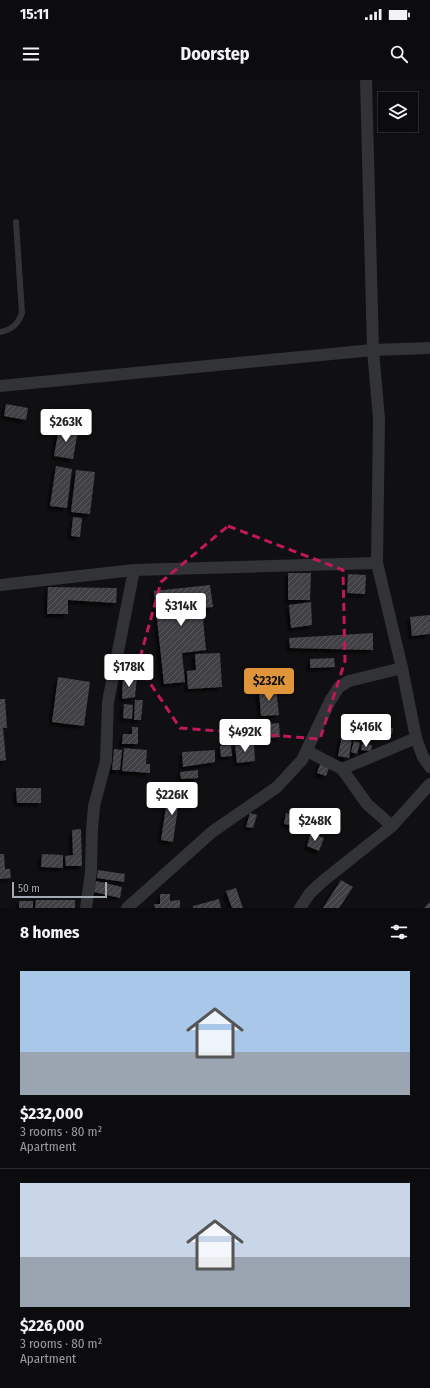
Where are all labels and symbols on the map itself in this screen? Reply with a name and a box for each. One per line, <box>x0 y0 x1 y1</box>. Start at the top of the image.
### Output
pin: $263K <box>38 409 94 443</box>
pin: $314K <box>153 593 209 627</box>
pin: $178K <box>101 654 157 688</box>
pin: $232K <box>241 668 297 702</box>
pin: $416K <box>338 714 394 748</box>
pin: $492K <box>217 719 273 753</box>
pin: $226K <box>144 782 200 816</box>
pin: $248K <box>287 808 343 842</box>
scale bar <box>12 880 107 899</box>

